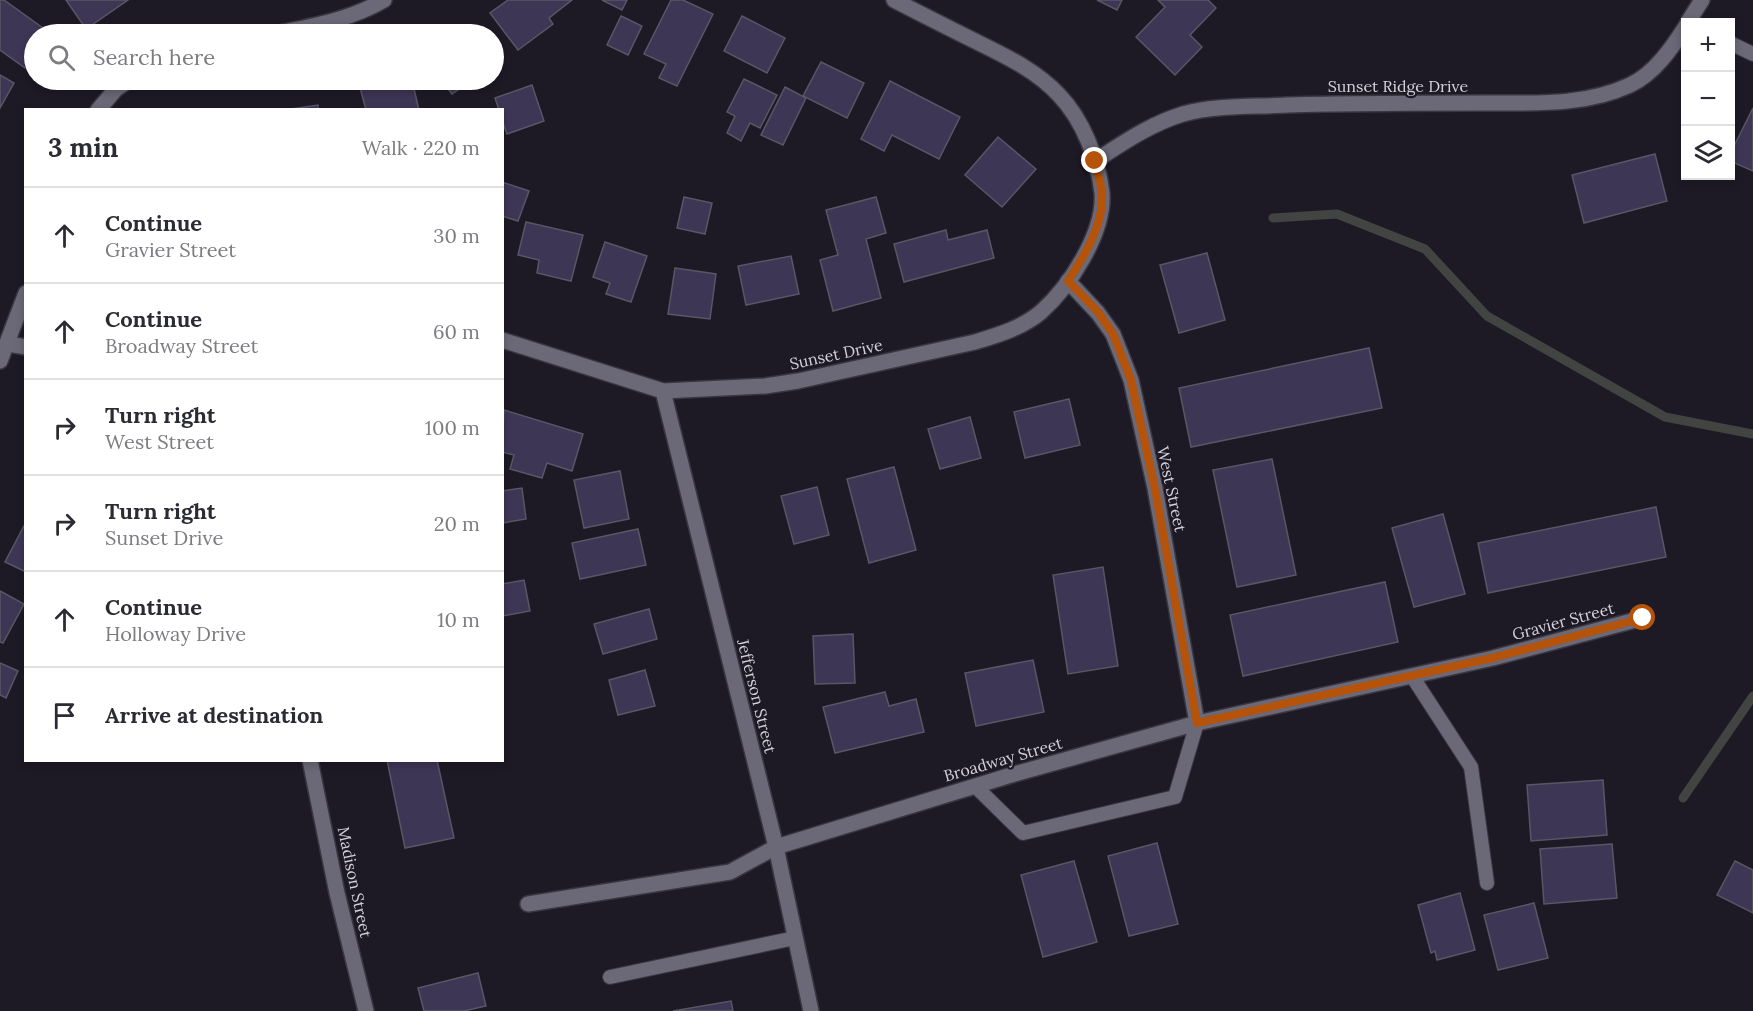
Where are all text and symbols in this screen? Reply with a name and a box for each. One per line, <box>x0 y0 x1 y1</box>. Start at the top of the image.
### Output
map controls <box>1681 18 1735 180</box>
button: + <box>1681 18 1735 72</box>
search box <box>24 24 504 90</box>
icon: search <box>45 41 78 74</box>
text: Search here <box>93 43 215 71</box>
button: − <box>1681 72 1735 126</box>
street label: Sunset Ridge Drive <box>1328 76 1469 96</box>
button: layers <box>1681 126 1735 180</box>
text: 3 min <box>48 131 118 164</box>
text: Walk · 220 m <box>362 135 480 160</box>
route end <box>1081 147 1107 173</box>
text: Continue <box>105 209 202 237</box>
icon: ahead <box>48 219 81 252</box>
text: 30 m <box>433 223 480 248</box>
text: Gravier Street <box>105 237 236 262</box>
text: Continue <box>105 305 202 333</box>
icon: ahead <box>48 315 81 348</box>
text: 60 m <box>433 319 480 344</box>
text: Broadway Street <box>105 333 258 358</box>
street label: Sunset Drive <box>788 334 885 374</box>
text: Turn right <box>105 401 216 429</box>
icon: right <box>48 411 81 444</box>
text: 100 m <box>425 415 480 440</box>
text: West Street <box>105 429 214 454</box>
street label: West Street <box>1153 444 1191 534</box>
text: Turn right <box>105 497 216 525</box>
icon: right <box>48 507 81 540</box>
text: 20 m <box>434 511 480 536</box>
text: Sunset Drive <box>105 525 223 550</box>
text: Continue <box>105 593 202 621</box>
street label: Gravier Street <box>1510 598 1617 644</box>
icon: ahead <box>48 603 81 636</box>
route start <box>1629 604 1655 630</box>
text: 10 m <box>437 607 480 632</box>
text: Holloway Drive <box>105 621 246 646</box>
street label: Jefferson Street <box>733 636 781 756</box>
icon: arrive <box>48 699 81 732</box>
text: Arrive at destination <box>105 701 323 729</box>
street label: Broadway Street <box>941 732 1065 785</box>
street label: Madison Street <box>333 825 377 940</box>

